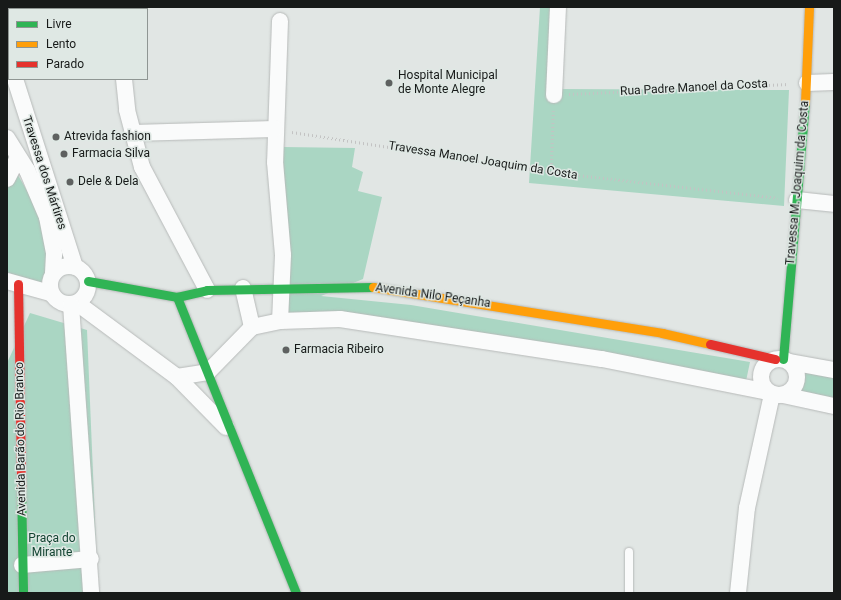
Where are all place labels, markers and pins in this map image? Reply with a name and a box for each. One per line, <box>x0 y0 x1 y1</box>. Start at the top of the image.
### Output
place label: Hospital Municipal de Monte Alegre <box>398 69 498 97</box>
marker: Hospital Municipal de Monte Alegre <box>383 77 395 89</box>
place label: Atrevida fashion <box>64 130 151 144</box>
marker: Atrevida fashion <box>51 132 61 142</box>
place label: Farmacia Silva <box>72 147 150 161</box>
marker: Farmacia Silva <box>59 149 69 159</box>
place label: Dele & Dela <box>78 175 139 189</box>
marker: Dele & Dela <box>65 177 75 187</box>
place label: Farmacia Ribeiro <box>294 343 384 357</box>
marker: Farmacia Ribeiro <box>281 345 291 355</box>

